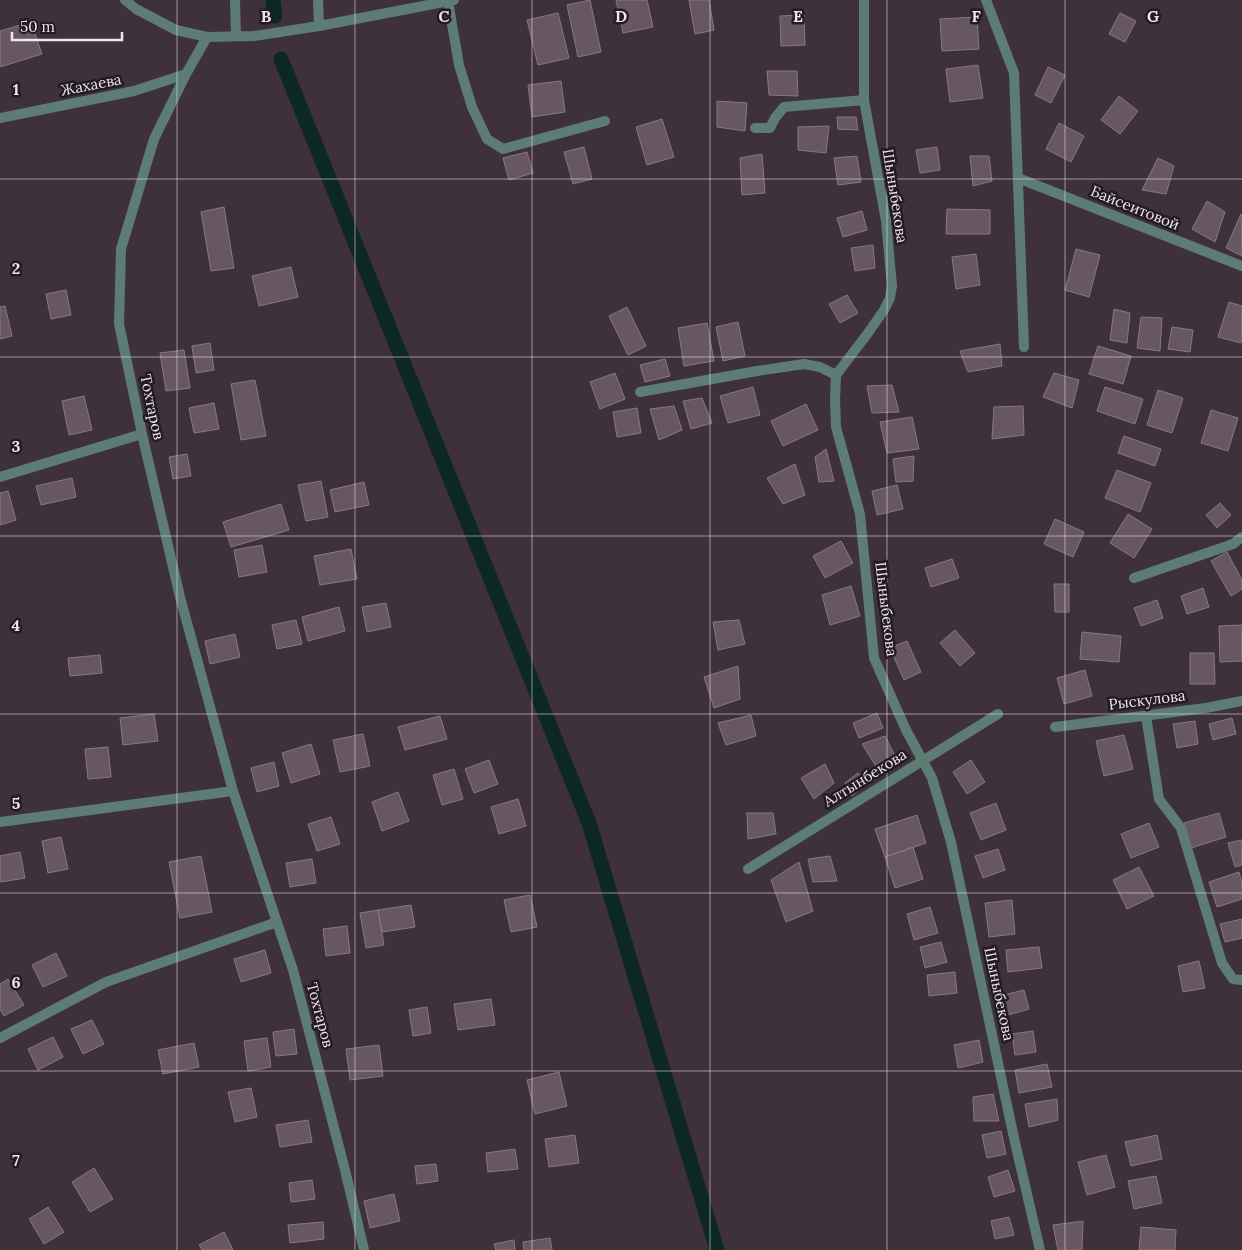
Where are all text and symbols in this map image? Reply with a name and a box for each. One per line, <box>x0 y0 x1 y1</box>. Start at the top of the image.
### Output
text: B <box>261 6 272 26</box>
text: C <box>438 6 450 26</box>
text: D <box>615 6 627 26</box>
text: E <box>793 6 803 26</box>
text: F <box>971 6 981 26</box>
text: G <box>1147 6 1159 26</box>
scale bar <box>12 10 122 42</box>
text: 50 m <box>20 17 55 36</box>
street label: Жахаева <box>59 69 123 100</box>
text: 1 <box>13 79 19 99</box>
street label: Шыныбекова <box>879 147 912 245</box>
street label: Байсеитовой <box>1088 181 1182 234</box>
text: 2 <box>12 258 20 278</box>
street label: Тохтаров <box>136 372 169 441</box>
text: 3 <box>12 436 21 456</box>
street label: Шыныбекова <box>871 561 902 658</box>
text: 4 <box>12 615 21 635</box>
street label: Рыскулова <box>1107 685 1187 714</box>
street label: Алтынбекова <box>819 744 910 811</box>
text: 5 <box>12 793 21 813</box>
street label: Шыныбекова <box>980 945 1019 1043</box>
text: 6 <box>11 972 21 992</box>
street label: Тохтаров <box>303 980 338 1050</box>
text: 7 <box>12 1150 20 1170</box>

